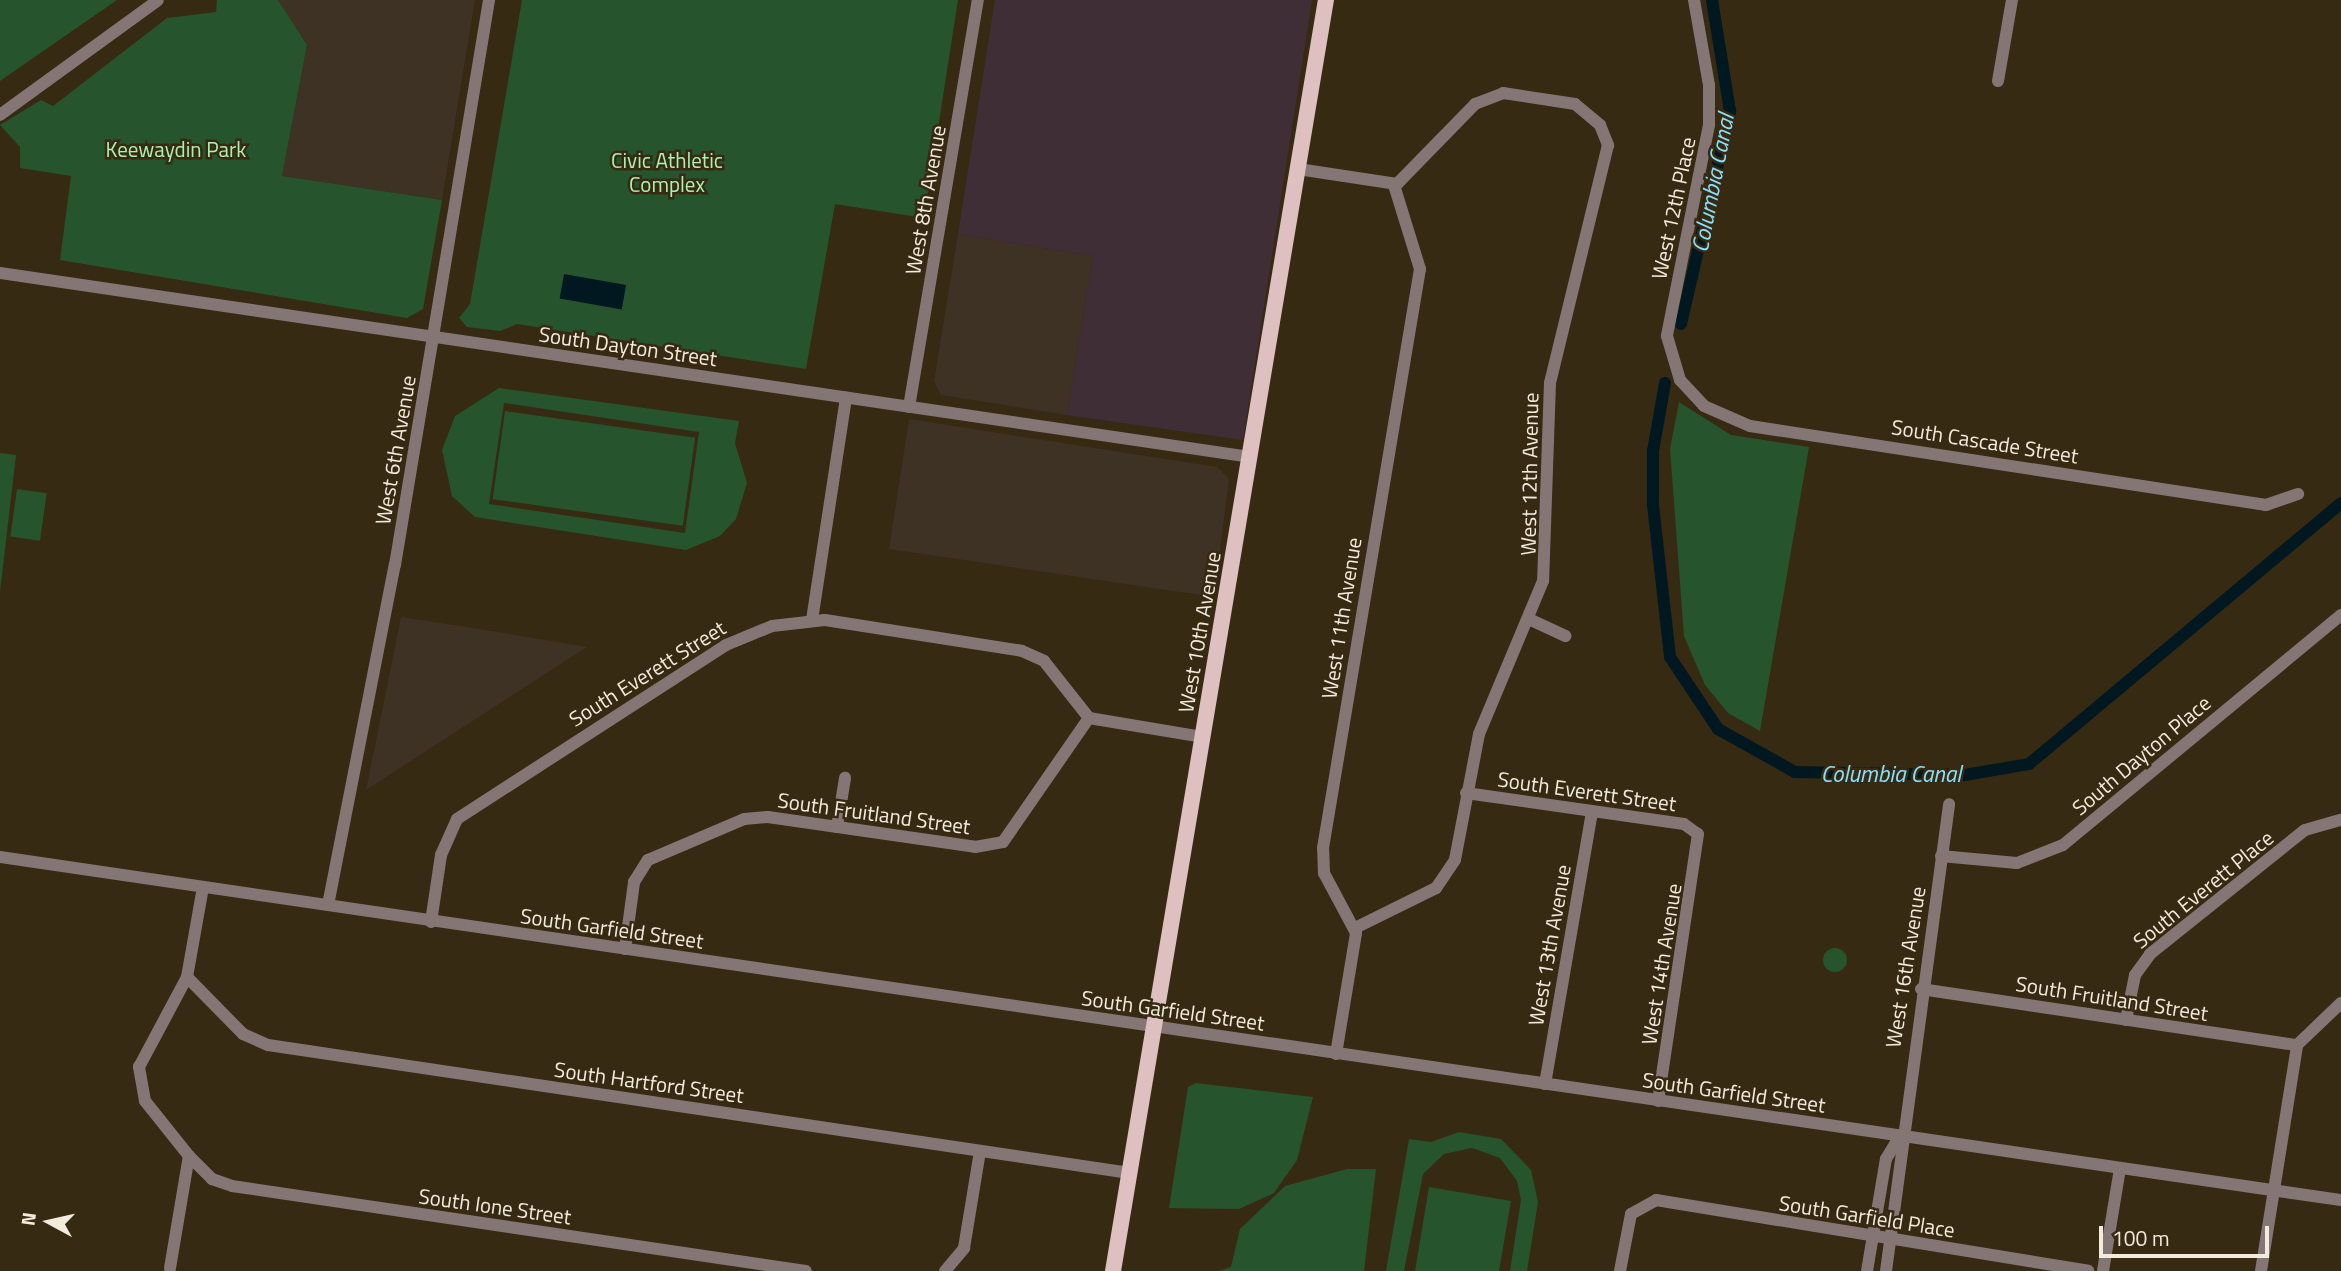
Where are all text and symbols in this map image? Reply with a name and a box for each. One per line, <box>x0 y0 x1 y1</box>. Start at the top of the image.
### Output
water label: Columbia Canal <box>1686 111 1740 255</box>
street label: West 8th Avenue <box>899 123 951 277</box>
street label: West 12th Place <box>1646 135 1700 281</box>
park label: Keewaydin Park <box>106 136 246 162</box>
park label: Civic Athletic Complex <box>611 147 723 197</box>
street label: South Dayton Street <box>537 321 719 371</box>
street label: West 6th Avenue <box>369 373 421 527</box>
street label: West 12th Avenue <box>1515 392 1543 556</box>
street label: South Cascade Street <box>1890 414 2080 468</box>
street label: West 11th Avenue <box>1316 536 1366 700</box>
street label: West 10th Avenue <box>1172 550 1226 714</box>
street label: South Everett Street <box>564 615 730 731</box>
street label: South Dayton Place <box>2067 690 2215 820</box>
water label: Columbia Canal <box>1821 760 1961 788</box>
street label: South Everett Street <box>1496 766 1678 816</box>
street label: South Fruitland Street <box>776 787 972 839</box>
street label: South Everett Place <box>2128 825 2278 953</box>
street label: West 13th Avenue <box>1522 863 1576 1027</box>
street label: West 14th Avenue <box>1636 882 1686 1046</box>
street label: West 16th Avenue <box>1880 885 1930 1049</box>
street label: South Garfield Street <box>519 903 705 953</box>
street label: South Fruitland Street <box>2014 970 2210 1026</box>
street label: South Garfield Street <box>1080 985 1266 1035</box>
street label: South Hartford Street <box>553 1056 745 1108</box>
street label: South Garfield Street <box>1641 1067 1827 1117</box>
street label: South Ione Street <box>417 1183 573 1229</box>
north arrow <box>14 1187 84 1257</box>
street label: South Garfield Place <box>1777 1190 1957 1242</box>
text: N <box>12 1210 43 1228</box>
scale bar <box>2103 1212 2273 1256</box>
text: 100 m <box>2112 1222 2169 1254</box>

